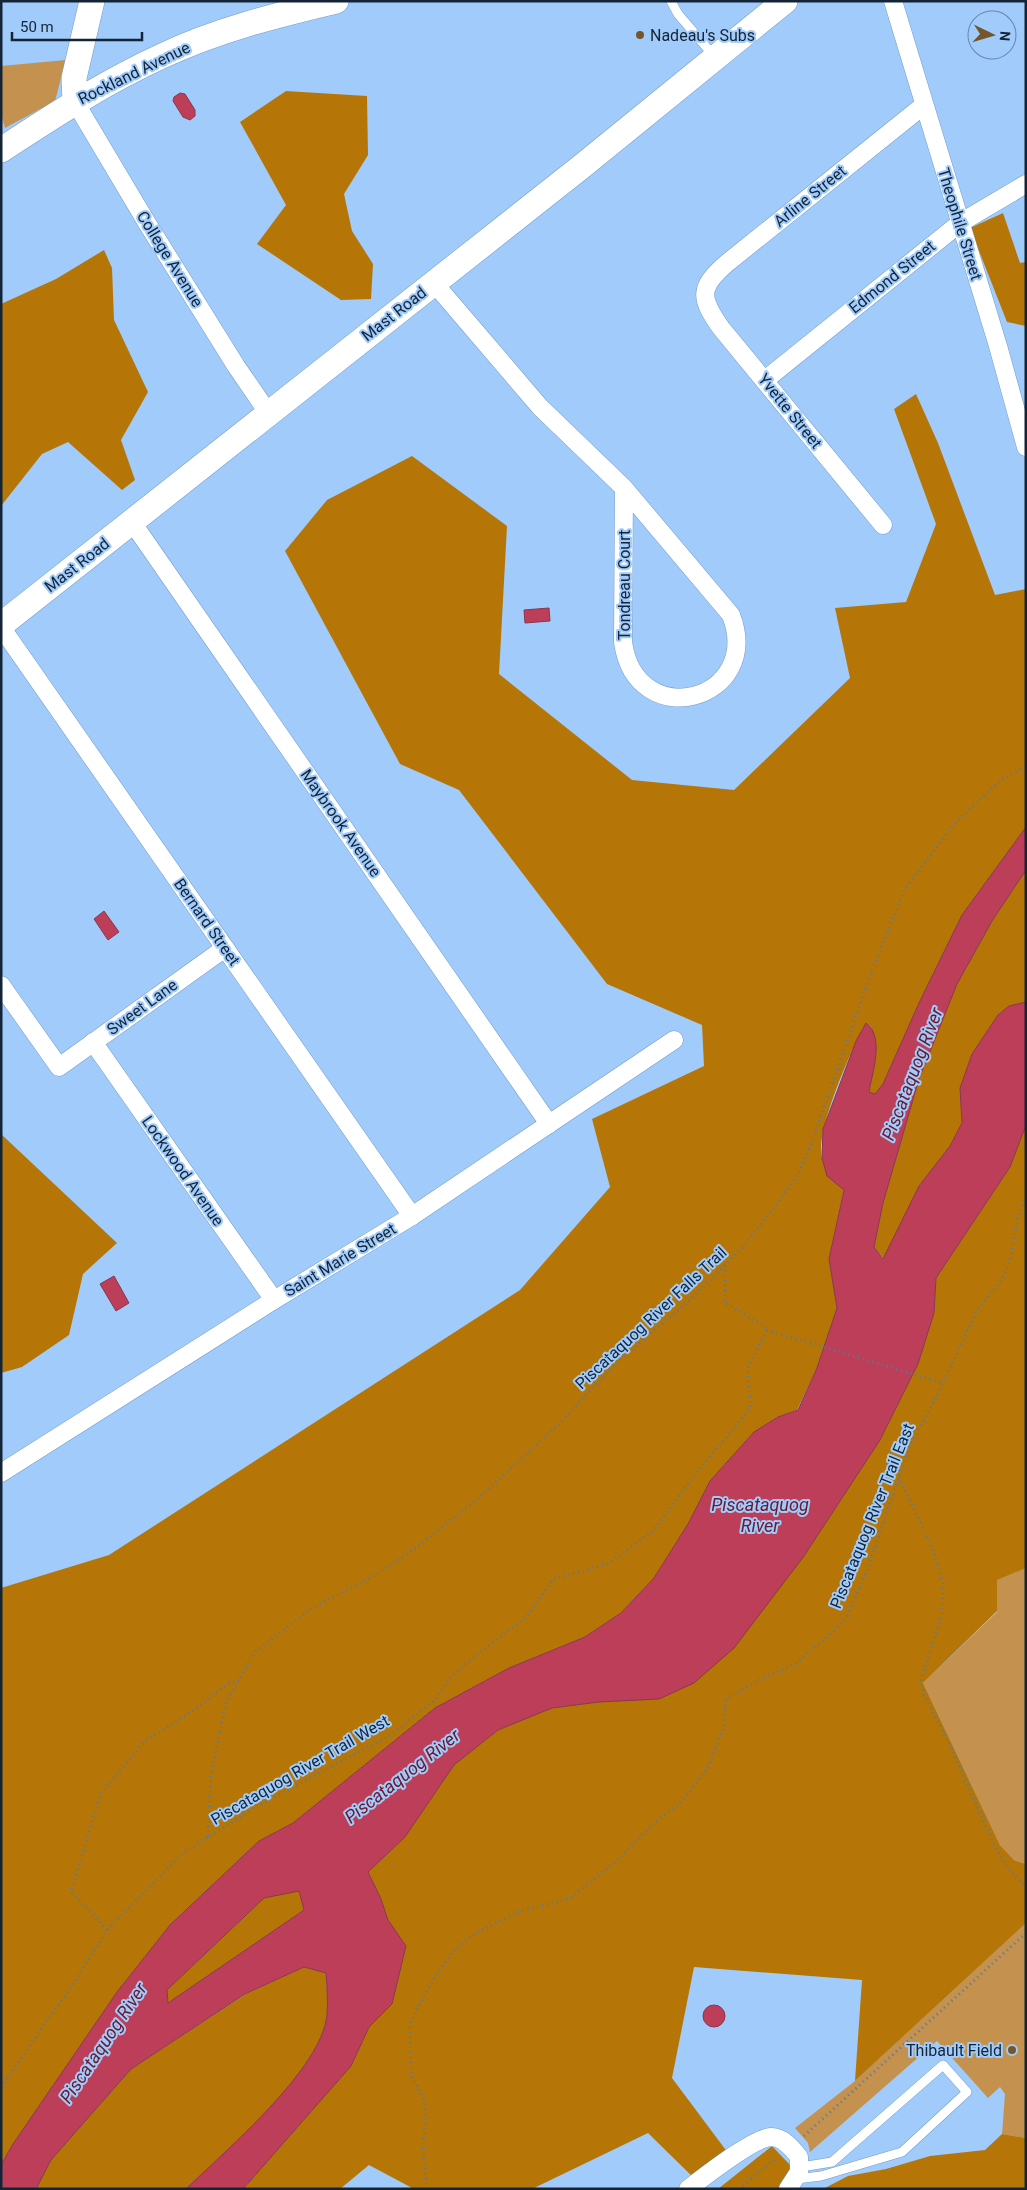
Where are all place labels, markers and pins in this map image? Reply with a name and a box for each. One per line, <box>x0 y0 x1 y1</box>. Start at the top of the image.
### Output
place label: Nadeau's Subs <box>650 26 755 45</box>
marker: Nadeau's Subs <box>634 29 646 41</box>
place label: Thibault Field <box>906 2041 1002 2060</box>
marker: Thibault Field <box>1006 2044 1018 2056</box>

